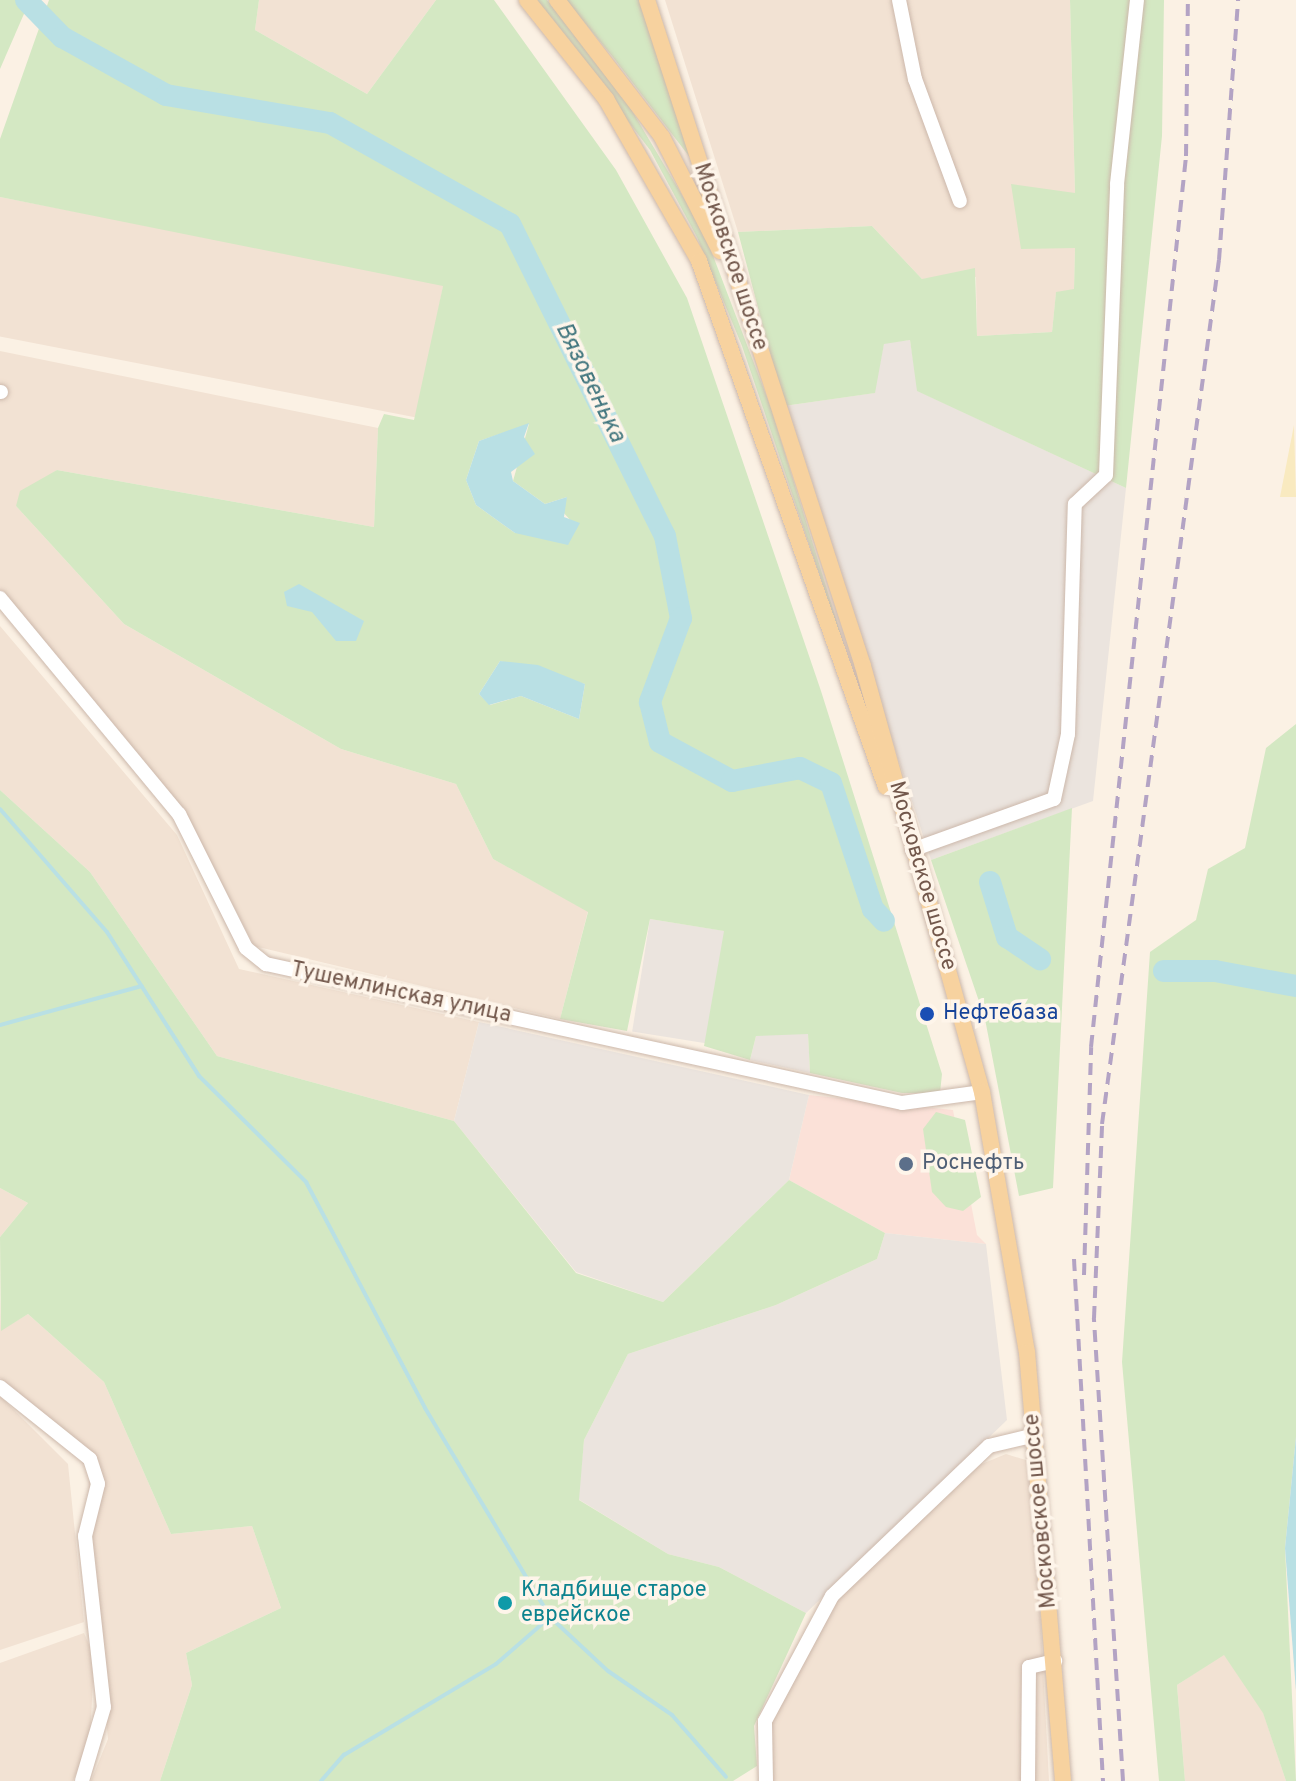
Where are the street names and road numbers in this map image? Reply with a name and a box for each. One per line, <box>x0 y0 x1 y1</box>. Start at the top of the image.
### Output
street label: Московское шоссе <box>687 160 773 354</box>
street label: Московское шоссе <box>882 778 962 974</box>
street label: Тушемлинская улица <box>288 957 514 1029</box>
street label: Московское шоссе <box>1019 1412 1063 1610</box>

